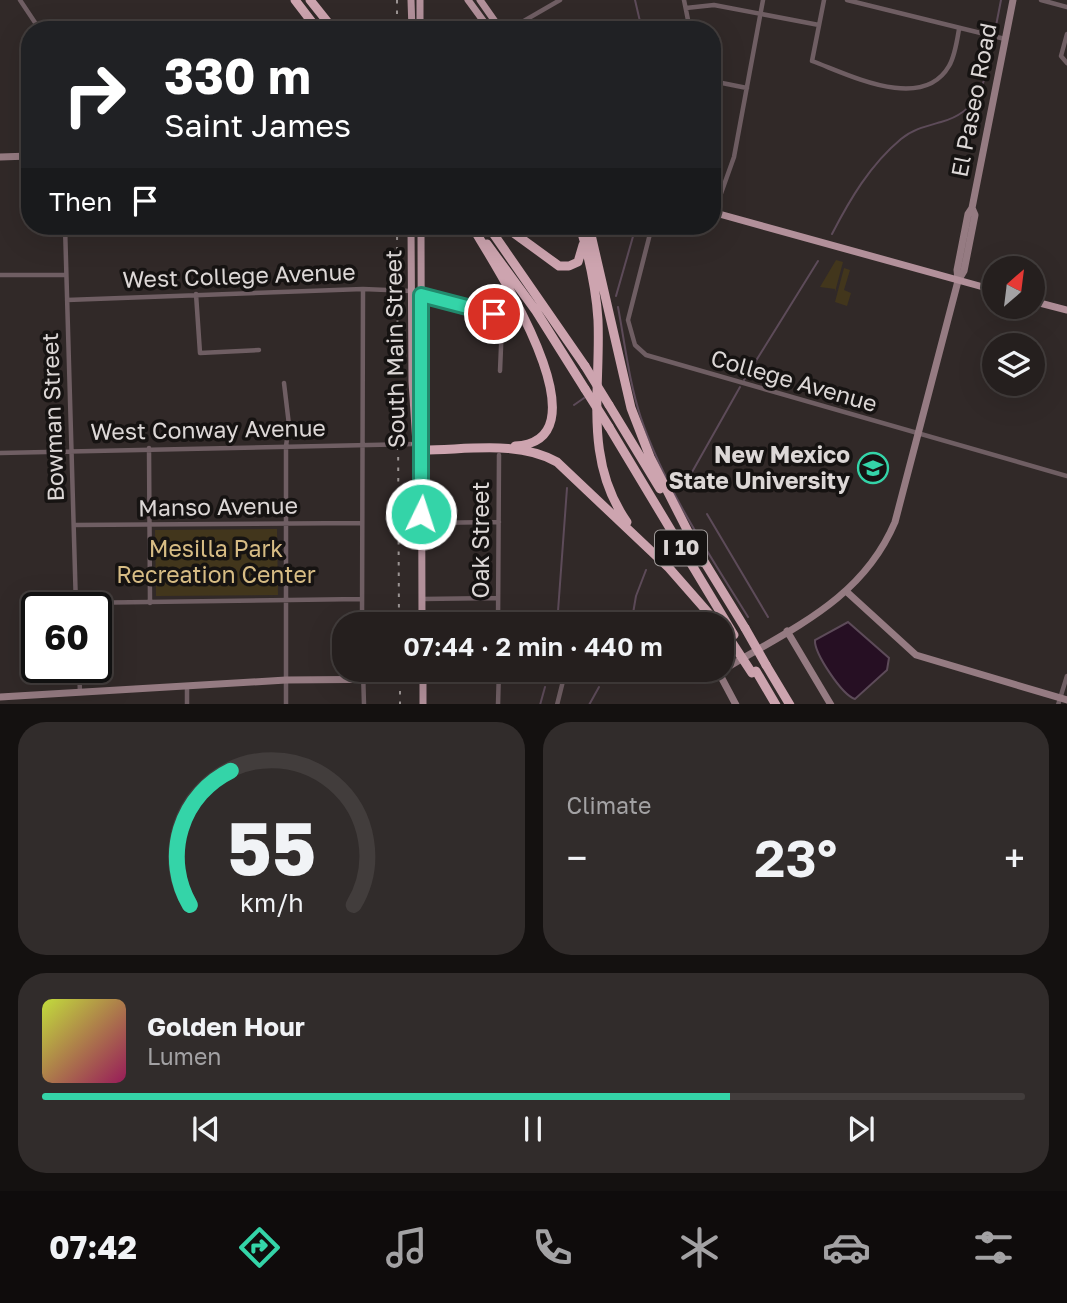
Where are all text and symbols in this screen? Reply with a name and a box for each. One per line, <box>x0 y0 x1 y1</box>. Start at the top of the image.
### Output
street label: El Paseo Road <box>944 20 1002 179</box>
text: 330 m <box>164 46 311 105</box>
icon: right <box>49 49 140 140</box>
text: Saint James <box>164 106 351 144</box>
icon: arrive <box>126 182 164 220</box>
text: Then <box>49 186 112 217</box>
street label: South Main Street <box>378 250 410 448</box>
north arrow <box>982 256 1045 318</box>
map controls <box>982 256 1045 396</box>
street label: West College Avenue <box>122 257 356 293</box>
pin <box>464 284 524 344</box>
icon: arrive <box>475 295 513 333</box>
street label: Bowman Street <box>35 332 69 502</box>
button: layers <box>982 333 1045 396</box>
street label: College Avenue <box>708 343 881 417</box>
street label: West Conway Avenue <box>90 413 326 445</box>
place label: New Mexico State University <box>668 440 850 494</box>
school or university icon: New Mexico State University <box>856 451 890 485</box>
position arrow <box>384 477 458 551</box>
street label: Oak Street <box>466 482 494 598</box>
street label: Manso Avenue <box>138 491 298 521</box>
road number: I 10 <box>655 530 707 566</box>
park label: Mesilla Park Recreation Center <box>116 534 316 588</box>
speed limit sign: 60 <box>21 592 112 683</box>
text: 07:44 · 2 min · 440 m <box>403 631 663 662</box>
text: Climate <box>567 791 651 819</box>
text: 55 <box>227 804 316 891</box>
text: 23° <box>754 826 837 888</box>
text: − <box>567 835 587 880</box>
text: + <box>1004 835 1025 880</box>
text: km/h <box>239 886 303 917</box>
text: Golden Hour <box>147 1011 305 1042</box>
text: Lumen <box>147 1042 221 1070</box>
icon: previous <box>187 1110 225 1148</box>
icon: pause <box>514 1110 552 1148</box>
icon: next <box>842 1110 880 1148</box>
icon: directions <box>235 1223 284 1272</box>
icon: music <box>382 1223 431 1272</box>
icon: phone <box>528 1223 577 1272</box>
icon: climate <box>675 1223 724 1272</box>
icon: car <box>822 1223 871 1272</box>
icon: filters <box>969 1223 1018 1272</box>
text: 07:42 <box>49 1228 137 1266</box>

